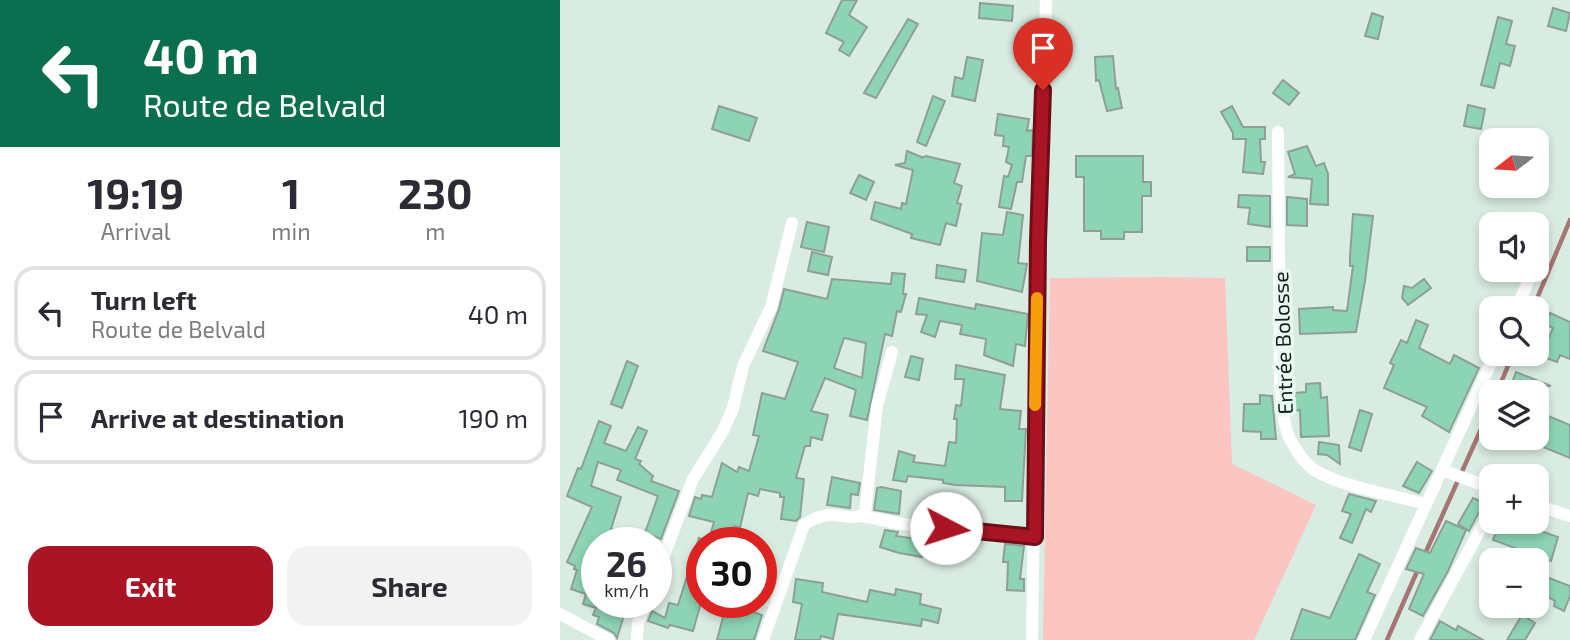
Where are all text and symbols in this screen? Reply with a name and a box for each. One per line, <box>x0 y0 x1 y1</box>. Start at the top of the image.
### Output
pin <box>1013 18 1073 90</box>
text: 40 m <box>143 25 259 84</box>
icon: left <box>28 28 119 119</box>
icon: arrive <box>1024 29 1062 67</box>
text: Route de Belvald <box>143 85 386 123</box>
north arrow <box>1479 128 1549 198</box>
map controls <box>1479 128 1549 618</box>
text: 19:19 <box>87 167 184 217</box>
text: 1 <box>282 167 300 217</box>
text: 230 <box>398 167 473 217</box>
button: sound <box>1479 212 1549 282</box>
text: Arrival <box>101 217 171 245</box>
text: min <box>271 217 311 245</box>
text: m <box>425 217 445 245</box>
street label: Entrée Bolosse <box>1267 271 1297 415</box>
text: Turn left <box>91 284 197 315</box>
icon: left <box>32 294 70 332</box>
button: search <box>1479 296 1549 366</box>
text: 40 m <box>468 298 528 329</box>
text: Route de Belvald <box>91 315 266 343</box>
button: layers <box>1479 380 1549 450</box>
icon: arrive <box>32 398 70 436</box>
text: Arrive at destination <box>91 402 344 433</box>
text: 190 m <box>459 402 528 433</box>
button: + <box>1479 464 1549 534</box>
position arrow <box>909 491 983 565</box>
speed limit sign: 30 <box>686 527 777 618</box>
text: 26 <box>606 542 647 584</box>
button: Exit <box>28 546 273 626</box>
button: Share <box>287 546 532 626</box>
button: − <box>1479 548 1549 618</box>
text: km/h <box>604 579 649 601</box>

